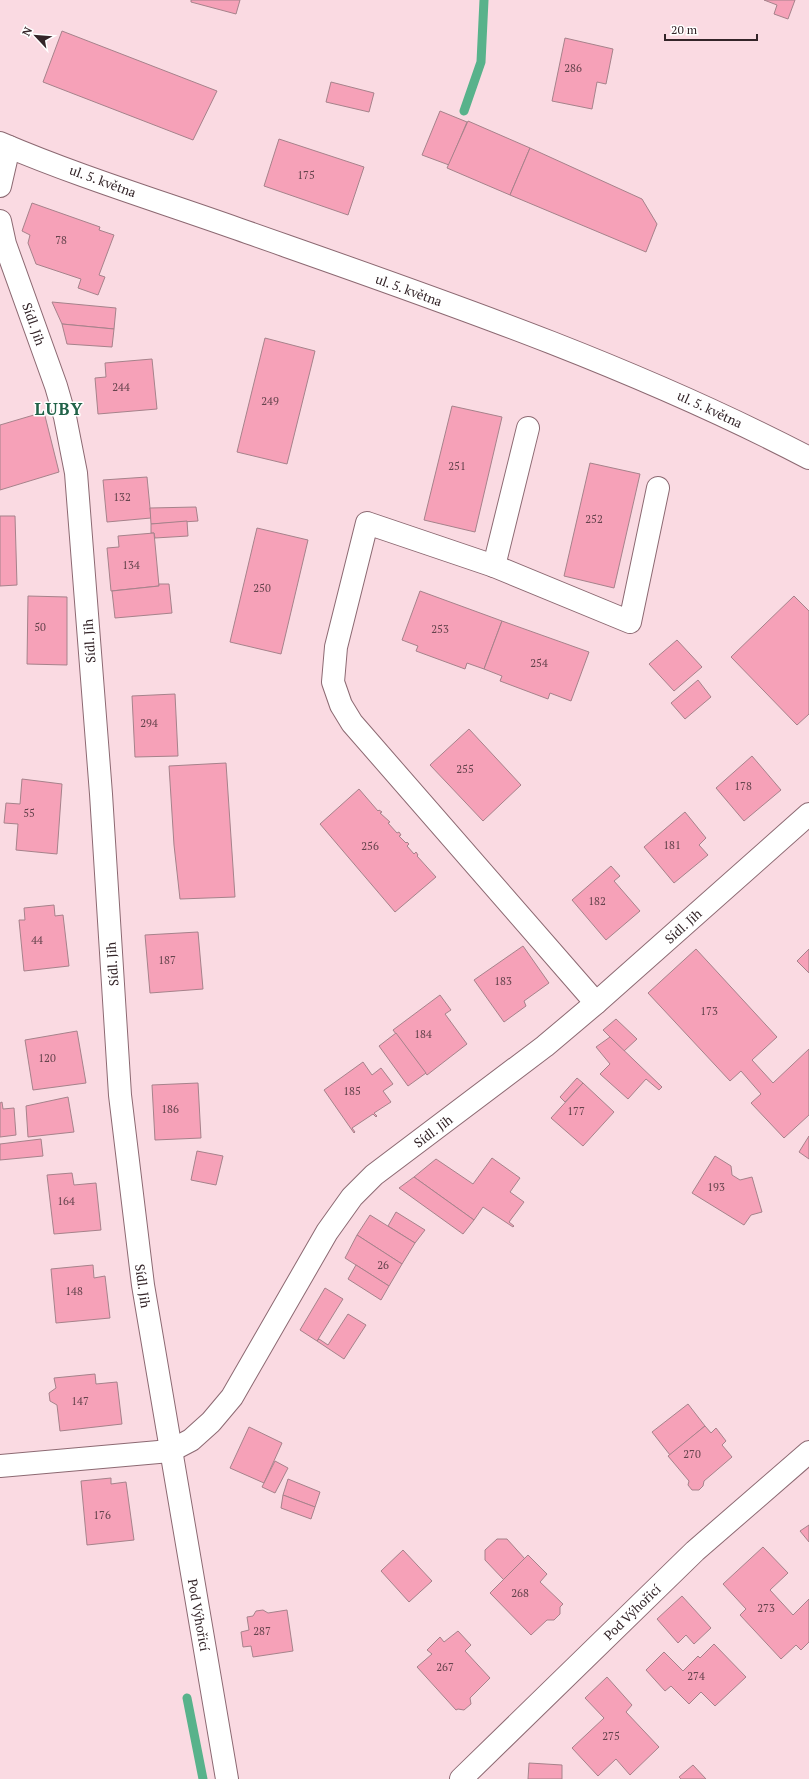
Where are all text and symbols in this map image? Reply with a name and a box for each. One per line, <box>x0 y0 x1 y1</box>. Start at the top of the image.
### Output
north arrow <box>16 16 56 56</box>
scale bar <box>665 16 757 42</box>
text: 20 m <box>671 22 698 37</box>
text: N <box>19 24 35 38</box>
house number: 286 <box>564 61 582 75</box>
street label: ul. 5. května <box>67 161 139 201</box>
house number: 175 <box>297 168 315 182</box>
house number: 78 <box>55 233 67 247</box>
street label: ul. 5. května <box>373 270 445 310</box>
street label: Sídl. Jih <box>18 300 50 348</box>
house number: 244 <box>112 380 130 394</box>
street label: ul. 5. května <box>675 386 746 432</box>
house number: 249 <box>261 394 279 408</box>
district label: LUBY <box>35 397 83 420</box>
house number: 251 <box>448 459 466 473</box>
house number: 132 <box>113 490 131 504</box>
house number: 252 <box>585 512 603 526</box>
house number: 134 <box>122 558 140 572</box>
house number: 250 <box>253 581 271 595</box>
street label: Sídl. Jih <box>78 618 100 664</box>
house number: 50 <box>34 620 46 634</box>
house number: 253 <box>431 622 449 636</box>
house number: 254 <box>530 656 548 670</box>
house number: 294 <box>140 716 158 730</box>
house number: 255 <box>456 762 474 776</box>
house number: 178 <box>734 779 752 793</box>
house number: 55 <box>23 806 35 820</box>
house number: 181 <box>663 838 681 852</box>
house number: 256 <box>361 839 379 853</box>
house number: 182 <box>588 894 606 908</box>
street label: Sídl. Jih <box>661 904 706 947</box>
house number: 44 <box>31 933 43 947</box>
street label: Sídl. Jih <box>101 941 123 987</box>
house number: 187 <box>158 953 176 967</box>
house number: 183 <box>494 974 512 988</box>
house number: 173 <box>700 1004 718 1018</box>
house number: 184 <box>414 1027 432 1041</box>
house number: 120 <box>38 1051 56 1065</box>
house number: 185 <box>343 1084 361 1098</box>
house number: 186 <box>161 1102 179 1116</box>
house number: 177 <box>567 1104 585 1118</box>
street label: Sídl. Jih <box>410 1110 456 1152</box>
house number: 193 <box>707 1180 725 1194</box>
house number: 164 <box>57 1194 75 1208</box>
house number: 26 <box>377 1258 389 1272</box>
street label: Sídl. Jih <box>131 1263 155 1310</box>
house number: 148 <box>65 1284 83 1298</box>
house number: 147 <box>71 1394 89 1408</box>
house number: 270 <box>683 1447 701 1461</box>
house number: 176 <box>93 1508 111 1522</box>
street label: Pod Výhořicí <box>184 1577 214 1653</box>
street label: Pod Výhořicí <box>599 1580 665 1644</box>
house number: 268 <box>511 1586 529 1600</box>
house number: 273 <box>757 1601 775 1615</box>
house number: 287 <box>253 1624 271 1638</box>
house number: 267 <box>436 1660 454 1674</box>
house number: 274 <box>687 1669 705 1683</box>
house number: 275 <box>602 1729 620 1743</box>

